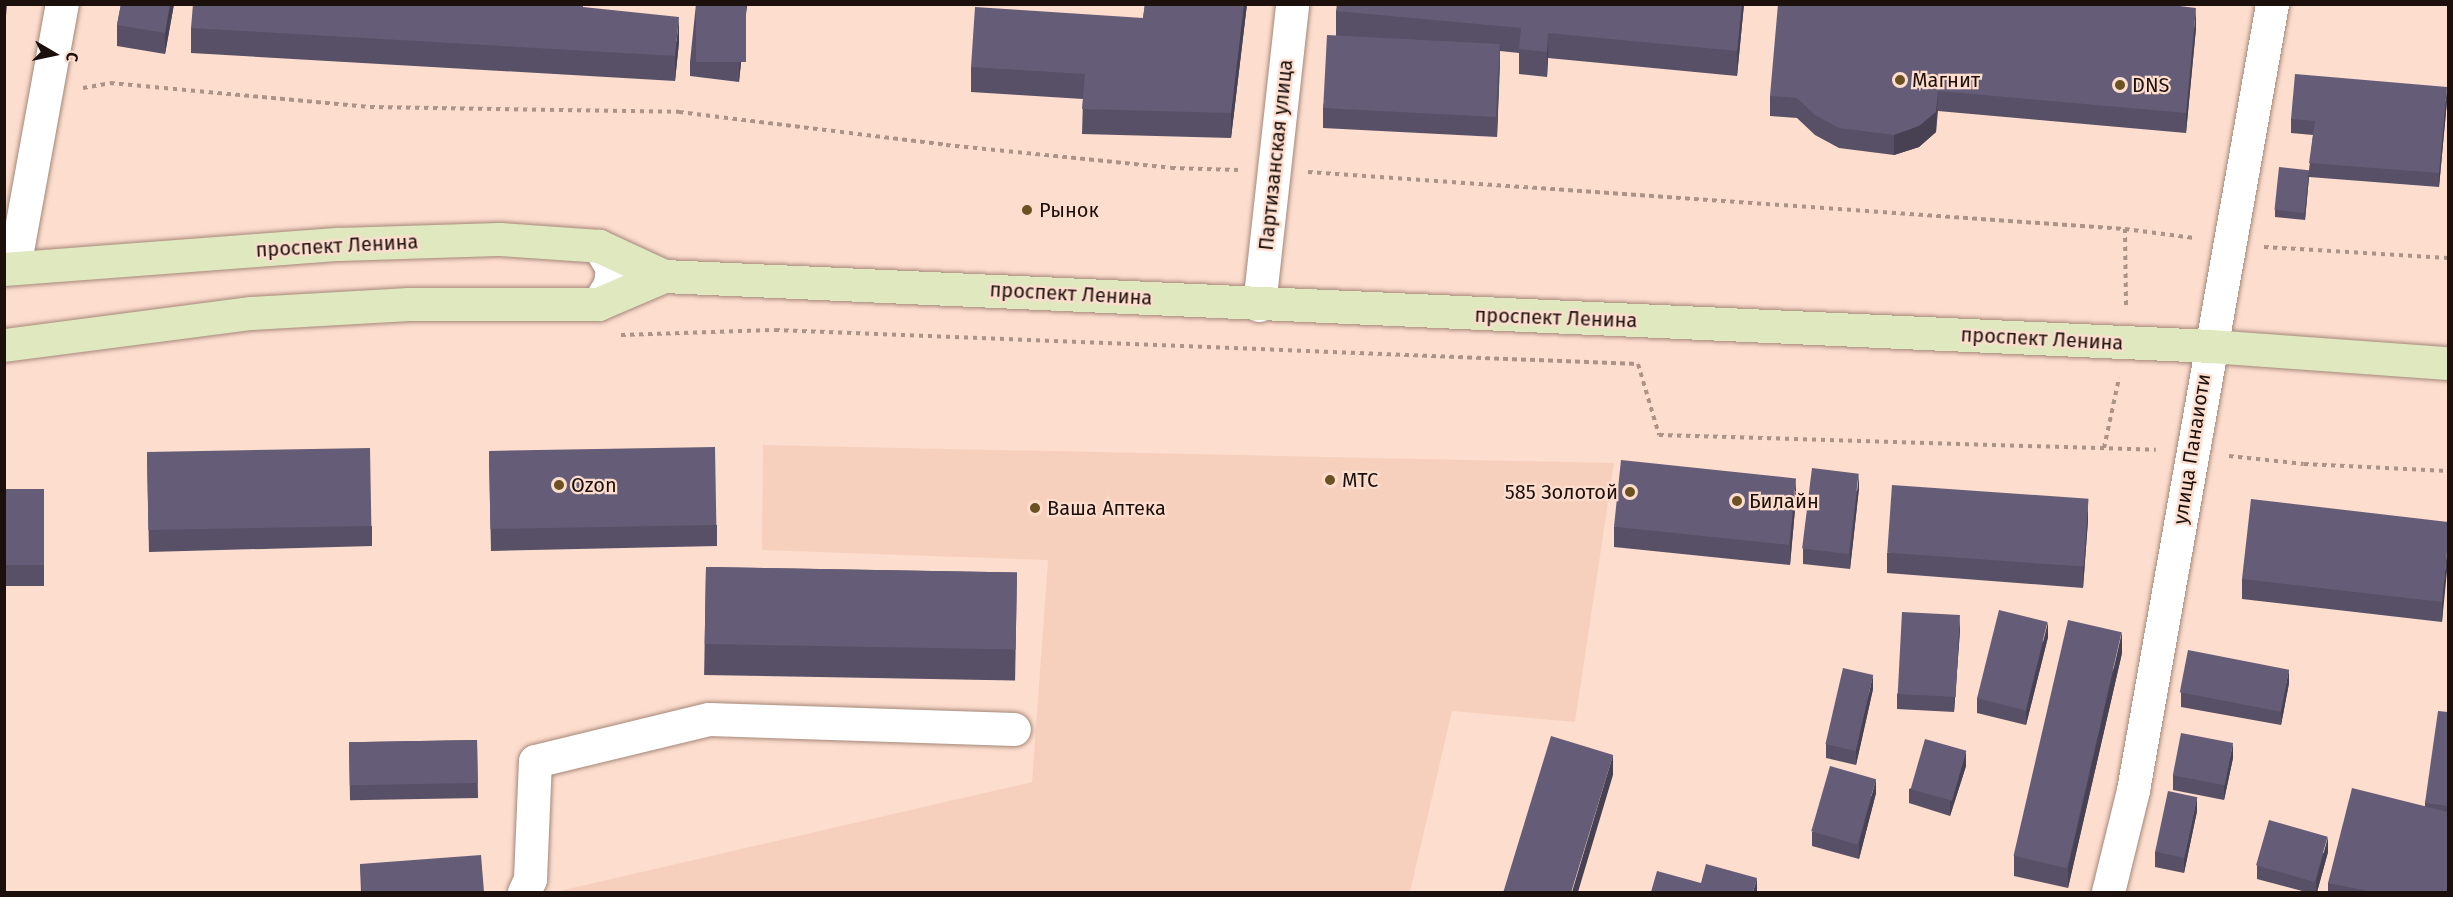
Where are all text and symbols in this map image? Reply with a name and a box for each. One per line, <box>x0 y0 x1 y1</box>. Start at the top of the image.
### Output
north arrow <box>24 24 84 84</box>
text: С <box>62 51 82 63</box>
street label: Партизанская улица <box>1254 58 1298 252</box>
place label: Магнит <box>1912 68 1980 92</box>
marker: Магнит <box>1893 73 1907 87</box>
place label: DNS <box>2132 73 2169 97</box>
marker: DNS <box>2113 78 2127 92</box>
place label: Рынок <box>1039 198 1099 222</box>
marker: Рынок <box>1020 203 1034 217</box>
street label: проспект Ленина <box>255 230 419 262</box>
street label: проспект Ленина <box>989 278 1153 310</box>
street label: проспект Ленина <box>1474 303 1638 333</box>
street label: проспект Ленина <box>1960 323 2124 355</box>
street label: улица Панаиоти <box>2168 372 2216 526</box>
place label: МТС <box>1342 468 1378 492</box>
place label: Ozon <box>571 473 617 497</box>
marker: МТС <box>1323 473 1337 487</box>
marker: Ozon <box>552 478 566 492</box>
place label: 585 Золотой <box>1505 480 1618 504</box>
marker: 585 Золотой <box>1623 485 1637 499</box>
place label: Билайн <box>1749 489 1819 513</box>
marker: Билайн <box>1730 494 1744 508</box>
place label: Ваша Аптека <box>1047 496 1166 520</box>
marker: Ваша Аптека <box>1028 501 1042 515</box>

